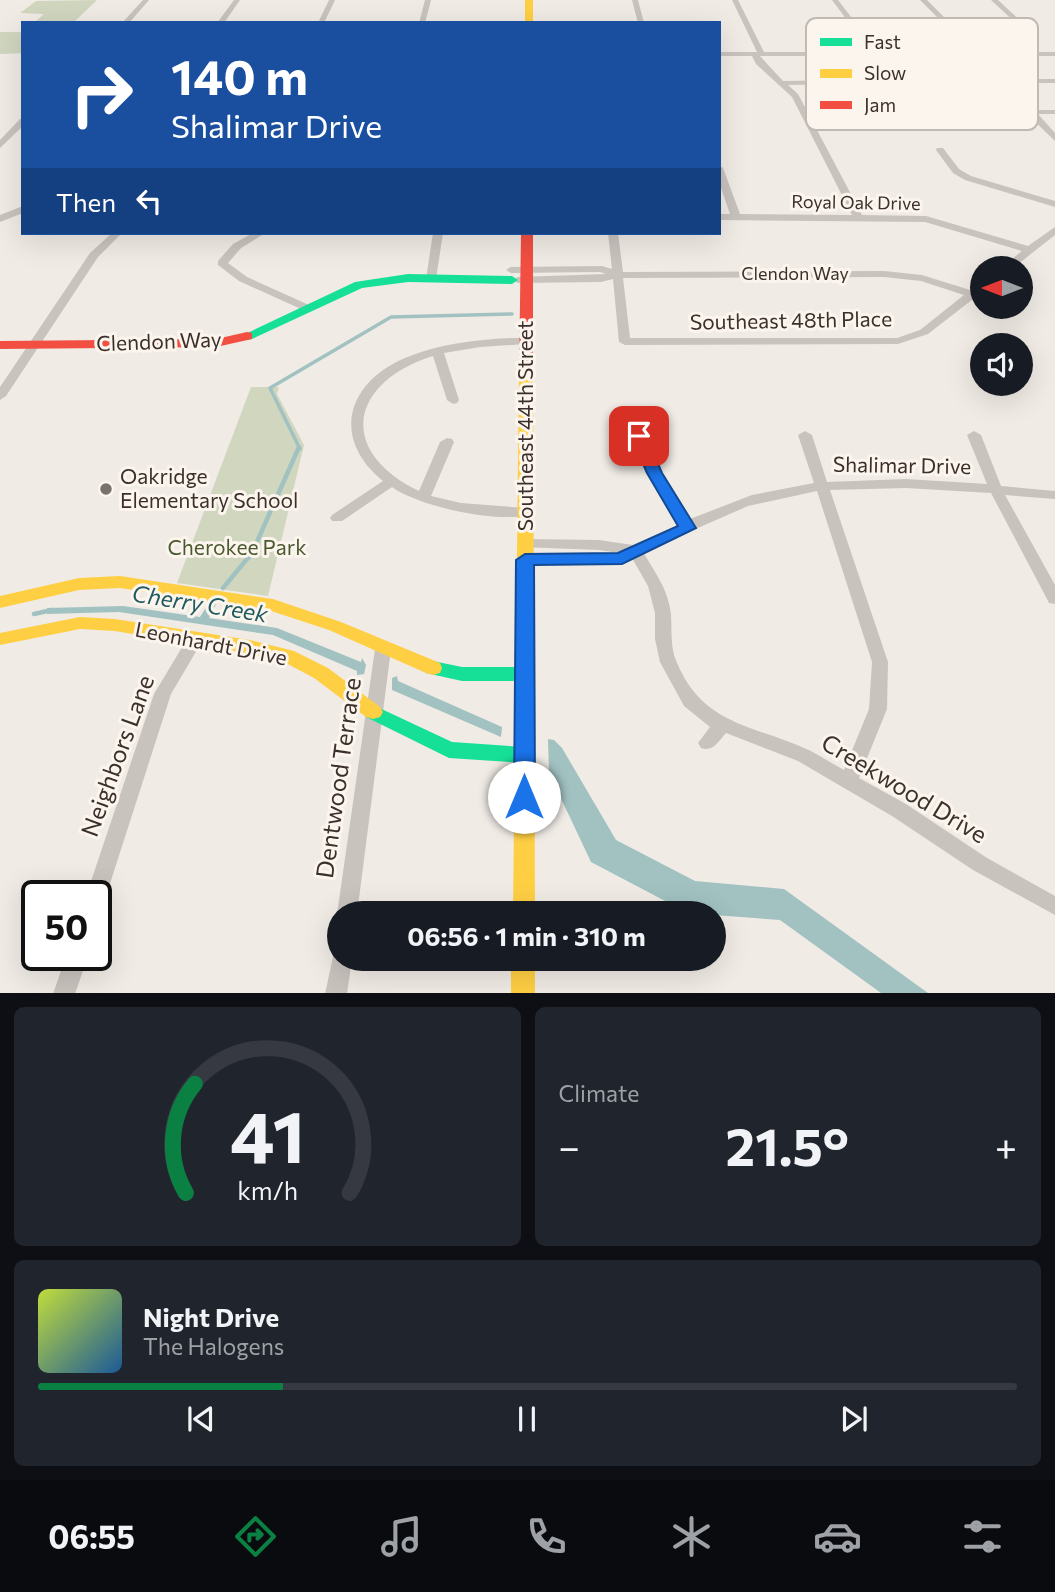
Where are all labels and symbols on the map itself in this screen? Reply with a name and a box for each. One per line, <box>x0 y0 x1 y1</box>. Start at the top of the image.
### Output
legend <box>806 18 1038 130</box>
text: Fast <box>864 30 901 53</box>
text: Slow <box>864 61 906 84</box>
text: Jam <box>864 93 896 116</box>
street label: Royal Oak Drive <box>791 190 921 214</box>
north arrow <box>970 256 1032 318</box>
street label: Clendon Way <box>741 262 849 284</box>
street label: Southeast 48th Place <box>690 305 892 334</box>
street label: Southeast 44th Street <box>512 321 537 531</box>
street label: Clendon Way <box>96 326 222 355</box>
pin <box>609 406 669 466</box>
street label: Shalimar Drive <box>833 451 971 478</box>
place label: Oakridge Elementary School <box>120 463 298 512</box>
marker: Oakridge Elementary School <box>98 481 114 497</box>
park label: Cherokee Park <box>167 534 307 559</box>
water label: Cherry Creek <box>130 578 271 628</box>
street label: Leonhardt Drive <box>133 616 289 670</box>
street label: Neighbors Lane <box>74 671 159 840</box>
street label: Dentwood Terrace <box>309 676 366 880</box>
street label: Creekwood Drive <box>817 727 993 849</box>
position arrow <box>487 760 561 834</box>
speed limit sign: 50 <box>21 880 112 971</box>

